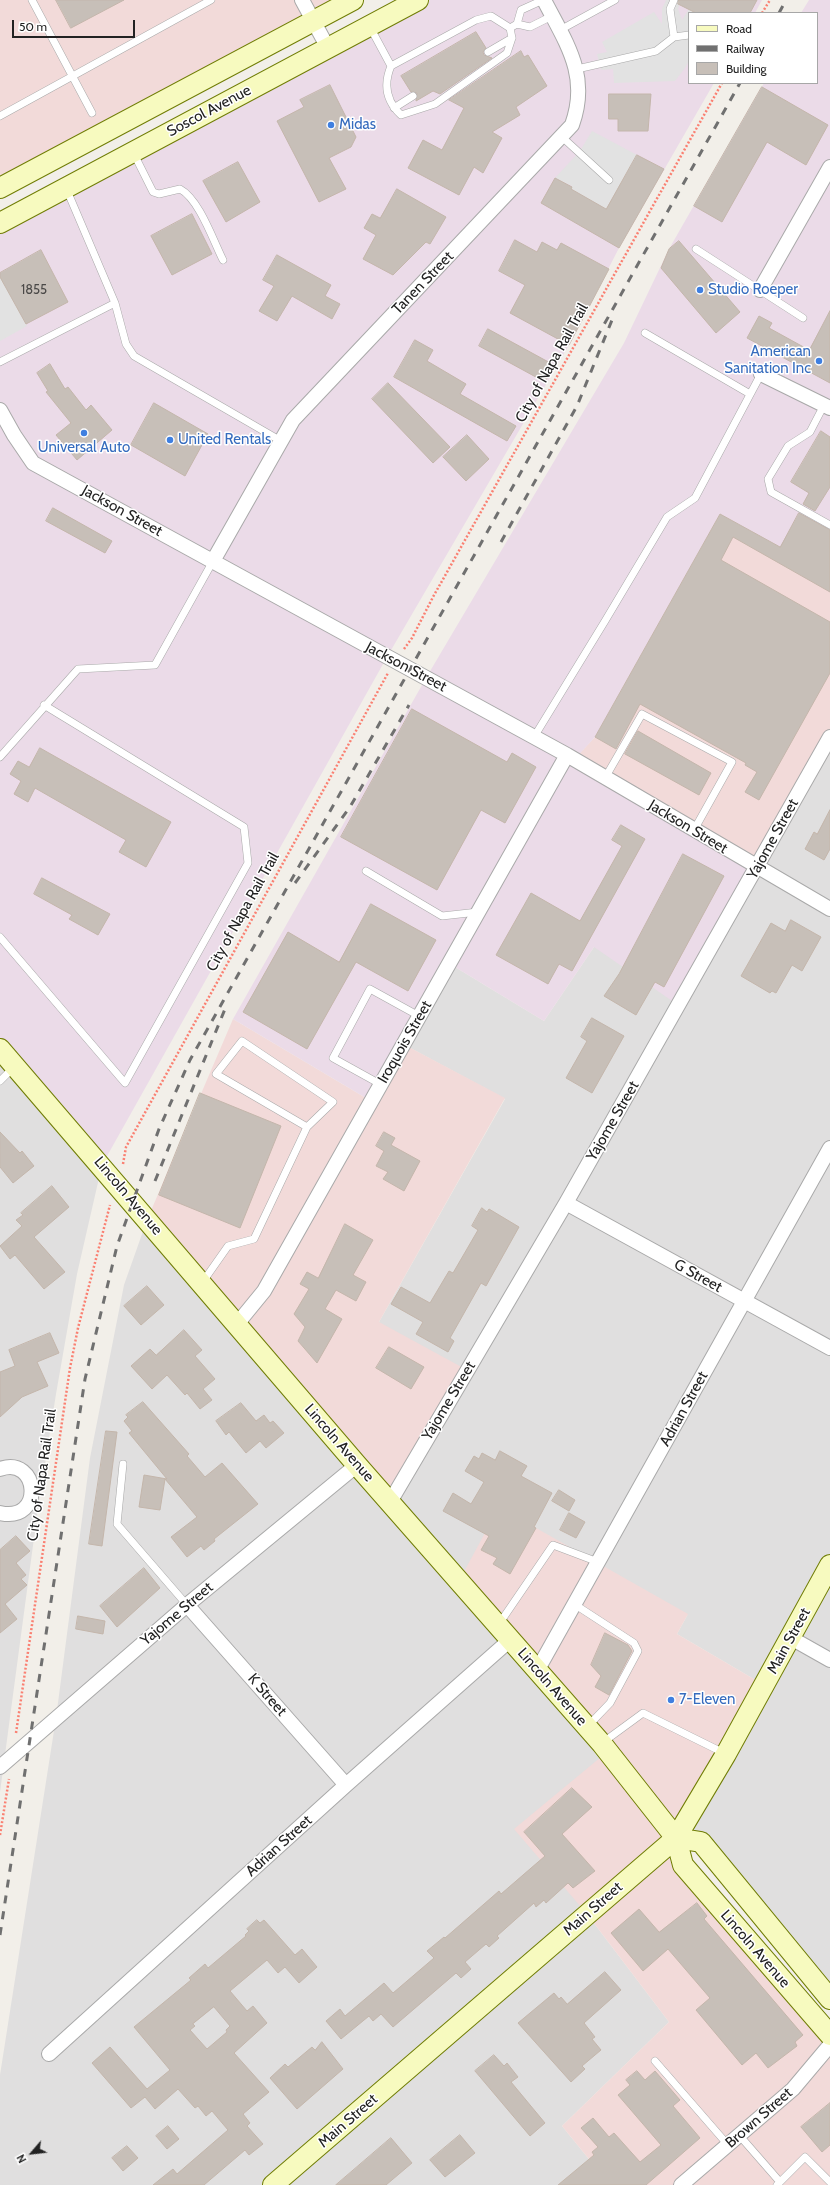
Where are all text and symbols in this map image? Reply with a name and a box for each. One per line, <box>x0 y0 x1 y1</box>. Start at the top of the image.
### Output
scale bar <box>14 12 137 38</box>
legend <box>688 12 818 84</box>
text: 50 m <box>19 19 47 34</box>
text: Road <box>726 21 752 36</box>
text: Railway <box>726 41 764 56</box>
text: Building <box>726 61 767 76</box>
street label: Soscol Avenue <box>164 81 254 141</box>
place label: Midas <box>339 116 376 134</box>
marker: Midas <box>326 120 336 130</box>
street label: Tanen Street <box>389 248 457 318</box>
place label: Studio Roeper <box>708 281 798 299</box>
house number: 1855 <box>21 282 47 298</box>
marker: Studio Roeper <box>695 285 705 295</box>
street label: City of Napa Rail Trail <box>512 300 592 426</box>
place label: American Sanitation Inc <box>724 343 811 378</box>
marker: American Sanitation Inc <box>814 356 824 366</box>
marker: Universal Auto <box>79 428 89 438</box>
place label: United Rentals <box>178 431 271 449</box>
marker: United Rentals <box>165 435 175 445</box>
place label: Universal Auto <box>38 439 130 457</box>
street label: Jackson Street <box>79 482 165 540</box>
street label: Jackson Street <box>362 638 450 696</box>
street label: Jackson Street <box>645 796 731 858</box>
street label: Yajome Street <box>744 796 802 882</box>
street label: City of Napa Rail Trail <box>203 849 283 975</box>
street label: Iroquois Street <box>374 998 436 1086</box>
street label: Yajome Street <box>583 1078 643 1164</box>
street label: Lincoln Avenue <box>90 1153 166 1239</box>
street label: G Street <box>671 1256 725 1296</box>
street label: Yajome Street <box>418 1358 480 1444</box>
street label: Adrian Street <box>656 1368 712 1450</box>
street label: Lincoln Avenue <box>300 1401 378 1485</box>
street label: City of Napa Rail Trail <box>24 1408 60 1542</box>
street label: Yajome Street <box>137 1579 217 1649</box>
street label: Main Street <box>763 1605 815 1677</box>
street label: Lincoln Avenue <box>513 1645 591 1729</box>
street label: K Street <box>244 1670 290 1720</box>
place label: 7-Eleven <box>679 1691 735 1709</box>
marker: 7-Eleven <box>666 1695 676 1705</box>
street label: Adrian Street <box>242 1812 316 1880</box>
street label: Main Street <box>560 1878 626 1940</box>
street label: Lincoln Avenue <box>716 1907 794 1991</box>
street label: Brown Street <box>722 2084 796 2152</box>
street label: Main Street <box>315 2090 381 2152</box>
north arrow <box>12 2133 52 2173</box>
text: N <box>13 2152 29 2165</box>

